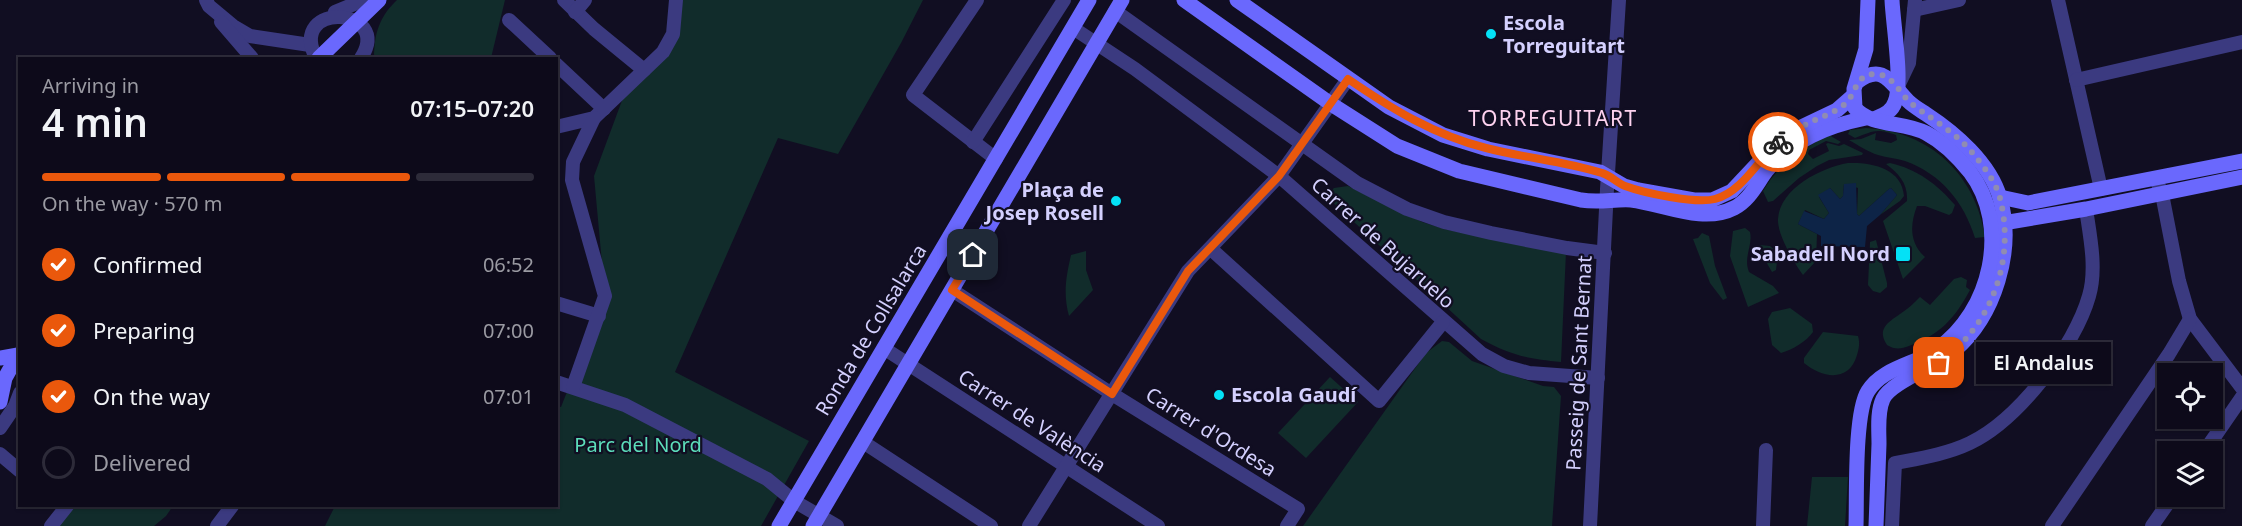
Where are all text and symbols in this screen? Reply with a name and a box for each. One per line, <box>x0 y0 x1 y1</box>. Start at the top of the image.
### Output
place label: Escola Torreguitart <box>1503 9 1625 59</box>
marker: Escola Torreguitart <box>1484 27 1498 41</box>
text: Arriving in <box>42 72 139 99</box>
text: 07:15–07:20 <box>410 93 534 123</box>
text: 4 min <box>42 95 148 148</box>
district label: TORREGUITART <box>1468 104 1638 132</box>
courier <box>1748 112 1808 172</box>
icon: bike <box>1762 126 1795 159</box>
street label: Carrer de Bujaruelo <box>1306 171 1461 314</box>
place label: Plaça de Josep Rosell <box>984 176 1104 226</box>
text: On the way · 570 m <box>42 190 222 217</box>
marker: Plaça de Josep Rosell <box>1109 194 1123 208</box>
pin <box>947 229 998 280</box>
icon: home <box>956 238 989 271</box>
street label: Ronda de Collsalarca <box>809 239 932 420</box>
place label: Sabadell Nord <box>1751 240 1890 267</box>
marker: Sabadell Nord <box>1894 245 1912 263</box>
icon: check <box>42 248 75 281</box>
text: Confirmed <box>93 249 203 279</box>
text: 06:52 <box>483 251 534 278</box>
street label: Passeig de Sant Bernat <box>1559 255 1598 471</box>
icon: check <box>42 314 75 347</box>
text: Preparing <box>93 315 195 345</box>
text: 07:00 <box>483 317 534 344</box>
pin <box>1913 337 1964 388</box>
callout: El Andalus <box>1975 342 2110 384</box>
icon: bag <box>1922 346 1955 379</box>
text: El Andalus <box>1993 349 2094 376</box>
street label: Carrer de València <box>953 363 1111 478</box>
map controls <box>2157 363 2223 507</box>
button: locate <box>2157 363 2223 429</box>
icon: check <box>42 380 75 413</box>
text: On the way <box>93 381 210 411</box>
street label: Carrer d'Ordesa <box>1141 381 1282 483</box>
place label: Escola Gaudí <box>1231 381 1358 408</box>
text: 07:01 <box>483 383 534 410</box>
marker: Escola Gaudí <box>1212 388 1226 402</box>
park label: Parc del Nord <box>574 431 702 458</box>
button: layers <box>2157 441 2223 507</box>
text: Delivered <box>93 447 191 477</box>

